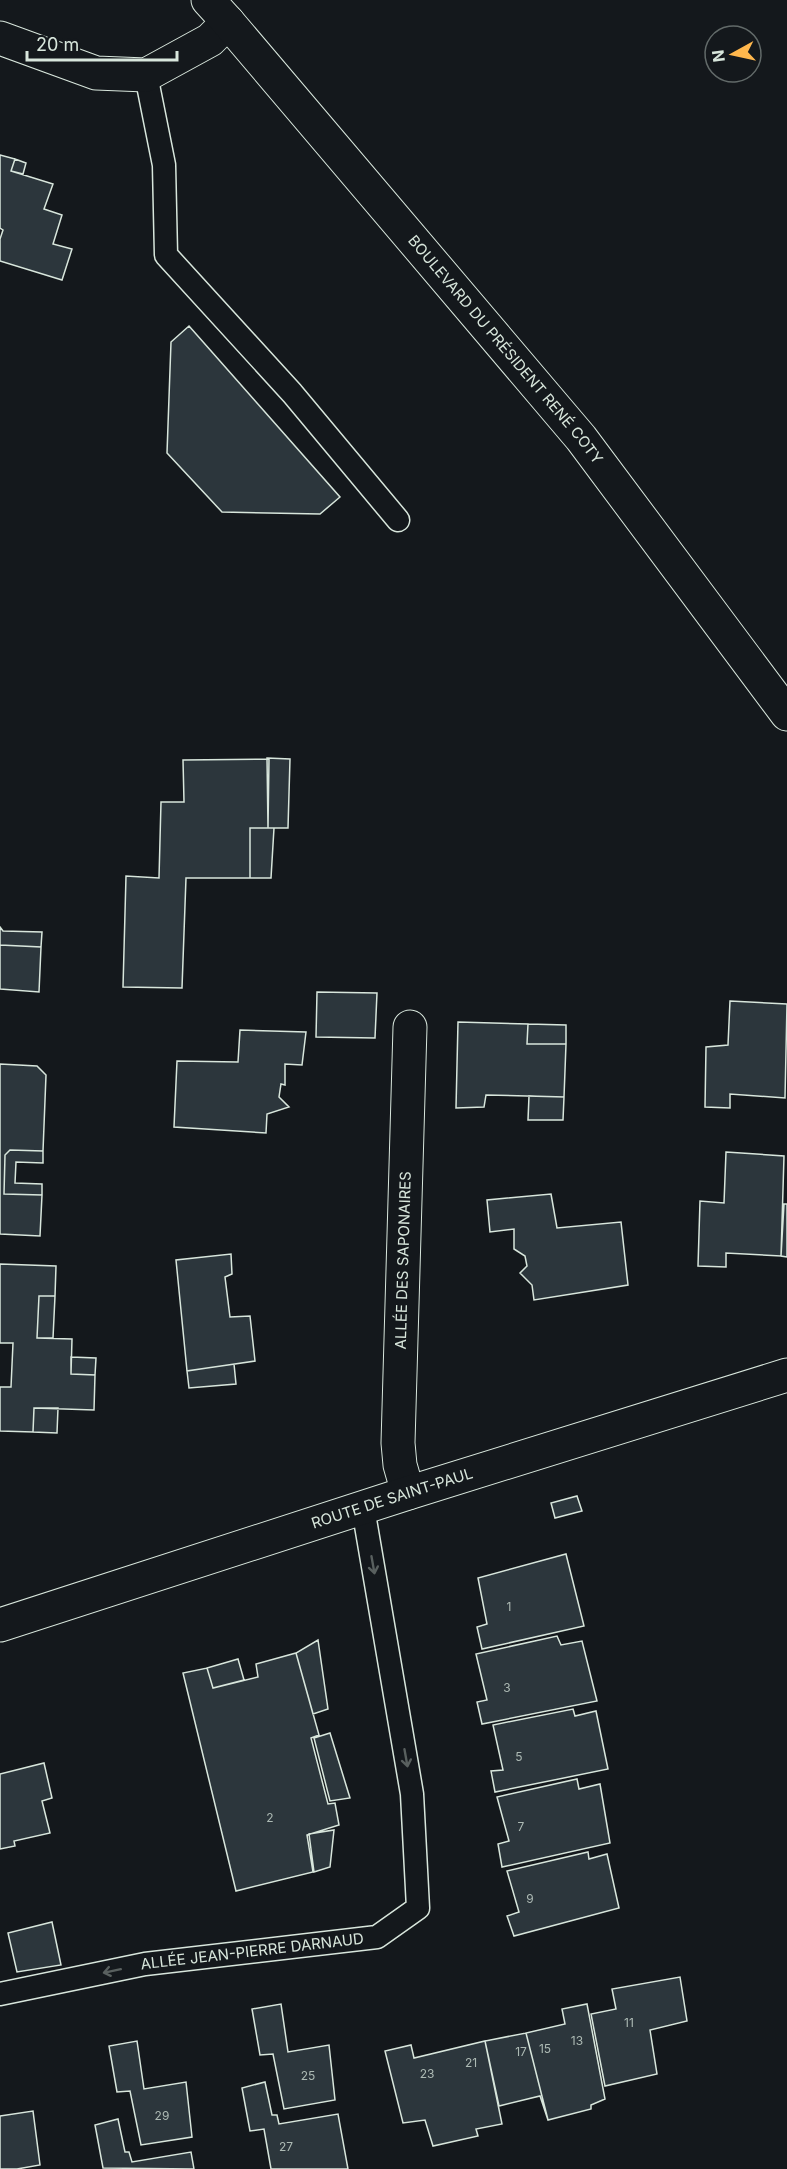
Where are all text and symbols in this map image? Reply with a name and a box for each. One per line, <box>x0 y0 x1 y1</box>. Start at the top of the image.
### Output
scale bar <box>27 24 177 62</box>
north arrow <box>703 24 763 84</box>
text: 20 m <box>36 34 79 55</box>
text: N <box>707 49 729 64</box>
street label: BOULEVARD DU PRÉSIDENT RENÉ COTY <box>404 231 607 468</box>
street label: ALLÉE DES SAPONAIRES <box>391 1171 415 1350</box>
street label: ROUTE DE SAINT-PAUL <box>309 1463 475 1533</box>
one-way arrow <box>367 1555 378 1575</box>
house number: 1 <box>507 1599 511 1614</box>
house number: 3 <box>503 1680 511 1695</box>
one-way arrow <box>400 1747 411 1767</box>
house number: 5 <box>515 1749 523 1764</box>
house number: 2 <box>266 1810 274 1825</box>
house number: 7 <box>518 1819 525 1834</box>
house number: 9 <box>526 1891 534 1906</box>
street label: ALLÉE JEAN-PIERRE DARNAUD <box>139 1929 365 1973</box>
one-way arrow <box>103 1966 123 1977</box>
house number: 11 <box>624 2015 634 2030</box>
house number: 13 <box>571 2033 583 2048</box>
house number: 15 <box>539 2041 551 2056</box>
house number: 17 <box>515 2044 527 2059</box>
house number: 21 <box>465 2055 477 2070</box>
house number: 23 <box>420 2066 434 2081</box>
house number: 25 <box>301 2068 315 2083</box>
house number: 29 <box>155 2108 169 2123</box>
house number: 27 <box>279 2139 293 2154</box>

